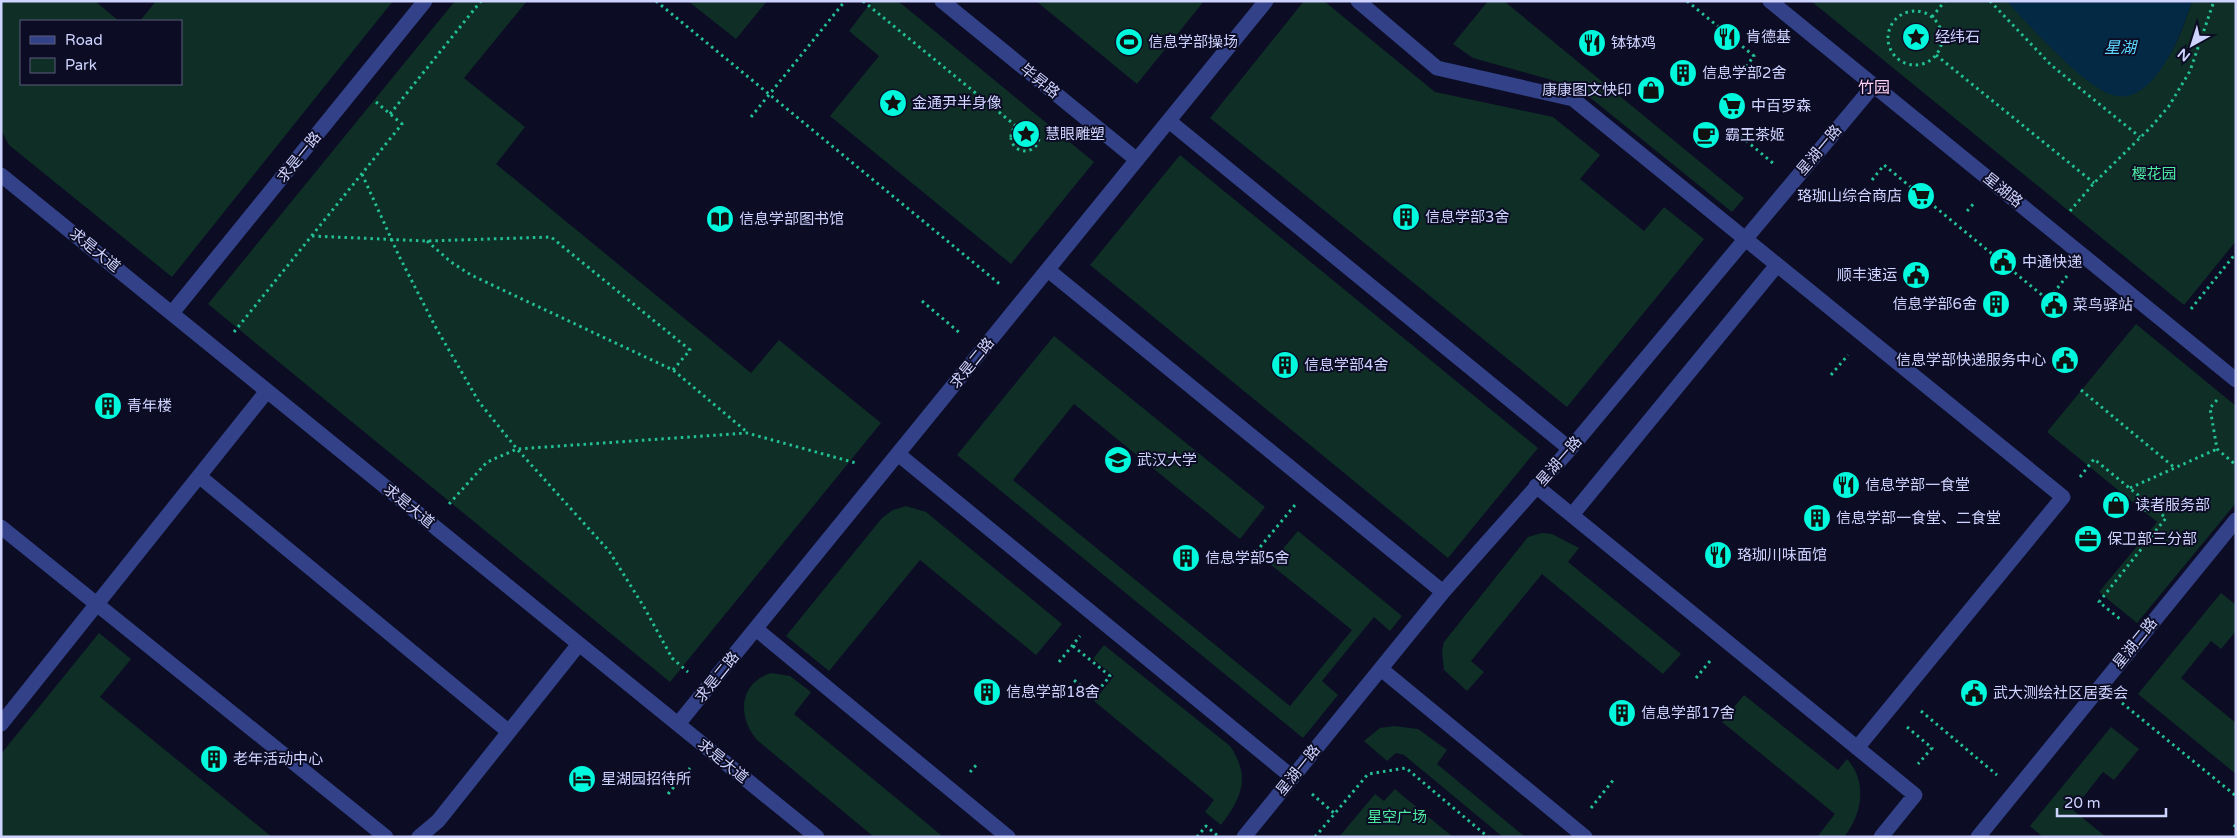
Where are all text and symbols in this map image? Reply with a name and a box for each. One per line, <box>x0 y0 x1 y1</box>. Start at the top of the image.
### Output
legend <box>20 20 182 85</box>
north arrow <box>2167 20 2217 70</box>
restaurant icon: 肯德基 <box>1712 22 1742 52</box>
place icon: 经纬石 <box>1901 22 1931 52</box>
sports icon: 信息学部操场 <box>1114 27 1144 57</box>
restaurant icon: 钵钵鸡 <box>1577 28 1607 58</box>
place label: 肯德基 <box>1746 28 1791 46</box>
place label: 经纬石 <box>1935 28 1980 46</box>
text: Road <box>65 31 103 49</box>
place label: 信息学部操场 <box>1148 33 1238 51</box>
place label: 钵钵鸡 <box>1611 34 1656 52</box>
water label: 星湖 <box>2104 38 2139 58</box>
text: N <box>2174 45 2194 65</box>
text: Park <box>65 56 97 74</box>
building icon: 信息学部2舍 <box>1668 58 1698 88</box>
street label: 毕昇路 <box>1017 60 1063 102</box>
place label: 信息学部2舍 <box>1702 64 1786 82</box>
shop icon: 康康图文快印 <box>1636 75 1666 105</box>
district label: 竹园 <box>1858 78 1890 98</box>
place label: 康康图文快印 <box>1542 81 1632 99</box>
place icon: 金通尹半身像 <box>878 88 908 118</box>
supermarket icon: 中百罗森 <box>1717 91 1747 121</box>
place label: 金通尹半身像 <box>912 94 1002 112</box>
place label: 中百罗森 <box>1751 97 1811 115</box>
place icon: 慧眼雕塑 <box>1011 119 1041 149</box>
cafe icon: 霸王茶姬 <box>1691 120 1721 150</box>
street label: 星湖一路 <box>1793 121 1845 179</box>
place label: 慧眼雕塑 <box>1045 125 1105 143</box>
place label: 霸王茶姬 <box>1725 126 1785 144</box>
street label: 求是一路 <box>273 128 325 186</box>
park label: 樱花园 <box>2131 165 2177 183</box>
street label: 星湖路 <box>1980 169 2026 211</box>
supermarket icon: 珞珈山综合商店 <box>1906 181 1936 211</box>
place label: 珞珈山综合商店 <box>1797 187 1902 205</box>
building icon: 信息学部3舍 <box>1391 202 1421 232</box>
library icon: 信息学部图书馆 <box>705 204 735 234</box>
place label: 信息学部3舍 <box>1425 208 1509 226</box>
place label: 信息学部图书馆 <box>739 210 844 228</box>
street label: 求是大道 <box>66 224 124 276</box>
public building icon: 中通快递 <box>1988 247 2018 277</box>
place label: 中通快递 <box>2022 253 2082 271</box>
public building icon: 顺丰速运 <box>1901 260 1931 290</box>
place label: 顺丰速运 <box>1837 266 1897 284</box>
building icon: 信息学部6舍 <box>1981 289 2011 319</box>
public building icon: 菜鸟驿站 <box>2039 290 2069 320</box>
place label: 信息学部6舍 <box>1893 295 1977 313</box>
place label: 菜鸟驿站 <box>2073 296 2133 314</box>
street label: 求是二路 <box>946 334 998 392</box>
public building icon: 信息学部快递服务中心 <box>2050 345 2080 375</box>
building icon: 信息学部4舍 <box>1270 350 1300 380</box>
place label: 信息学部快递服务中心 <box>1896 351 2046 369</box>
place label: 信息学部4舍 <box>1304 356 1388 374</box>
building icon: 青年楼 <box>93 391 123 421</box>
place label: 青年楼 <box>127 397 172 415</box>
street label: 星湖一路 <box>1533 432 1585 490</box>
school or university icon: 武汉大学 <box>1103 445 1133 475</box>
place label: 武汉大学 <box>1137 451 1197 469</box>
restaurant icon: 信息学部一食堂 <box>1831 470 1861 500</box>
place label: 信息学部一食堂 <box>1865 476 1970 494</box>
street label: 求是大道 <box>380 480 438 532</box>
shop icon: 读者服务部 <box>2101 490 2131 520</box>
place label: 读者服务部 <box>2135 496 2210 514</box>
building icon: 信息学部一食堂、二食堂 <box>1802 503 1832 533</box>
place label: 信息学部一食堂、二食堂 <box>1836 509 2001 527</box>
office icon: 保卫部三分部 <box>2073 524 2103 554</box>
place label: 保卫部三分部 <box>2107 530 2197 548</box>
restaurant icon: 珞珈川味面馆 <box>1703 540 1733 570</box>
building icon: 信息学部5舍 <box>1171 543 1201 573</box>
place label: 珞珈川味面馆 <box>1737 546 1827 564</box>
place label: 信息学部5舍 <box>1205 549 1289 567</box>
street label: 星湖二路 <box>2109 614 2161 672</box>
street label: 求是二路 <box>691 648 743 706</box>
building icon: 信息学部18舍 <box>972 677 1002 707</box>
public building icon: 武大测绘社区居委会 <box>1959 678 1989 708</box>
place label: 信息学部18舍 <box>1006 683 1100 701</box>
place label: 武大测绘社区居委会 <box>1993 684 2128 702</box>
building icon: 信息学部17舍 <box>1607 698 1637 728</box>
place label: 信息学部17舍 <box>1641 704 1735 722</box>
street label: 求是大道 <box>694 735 752 787</box>
street label: 星湖一路 <box>1272 741 1324 799</box>
building icon: 老年活动中心 <box>199 744 229 774</box>
place label: 老年活动中心 <box>233 750 323 768</box>
hotel icon: 星湖园招待所 <box>567 764 597 794</box>
place label: 星湖园招待所 <box>601 770 691 788</box>
scale bar <box>2057 786 2166 818</box>
text: 20 m <box>2064 794 2101 812</box>
park label: 星空广场 <box>1367 808 1427 826</box>

